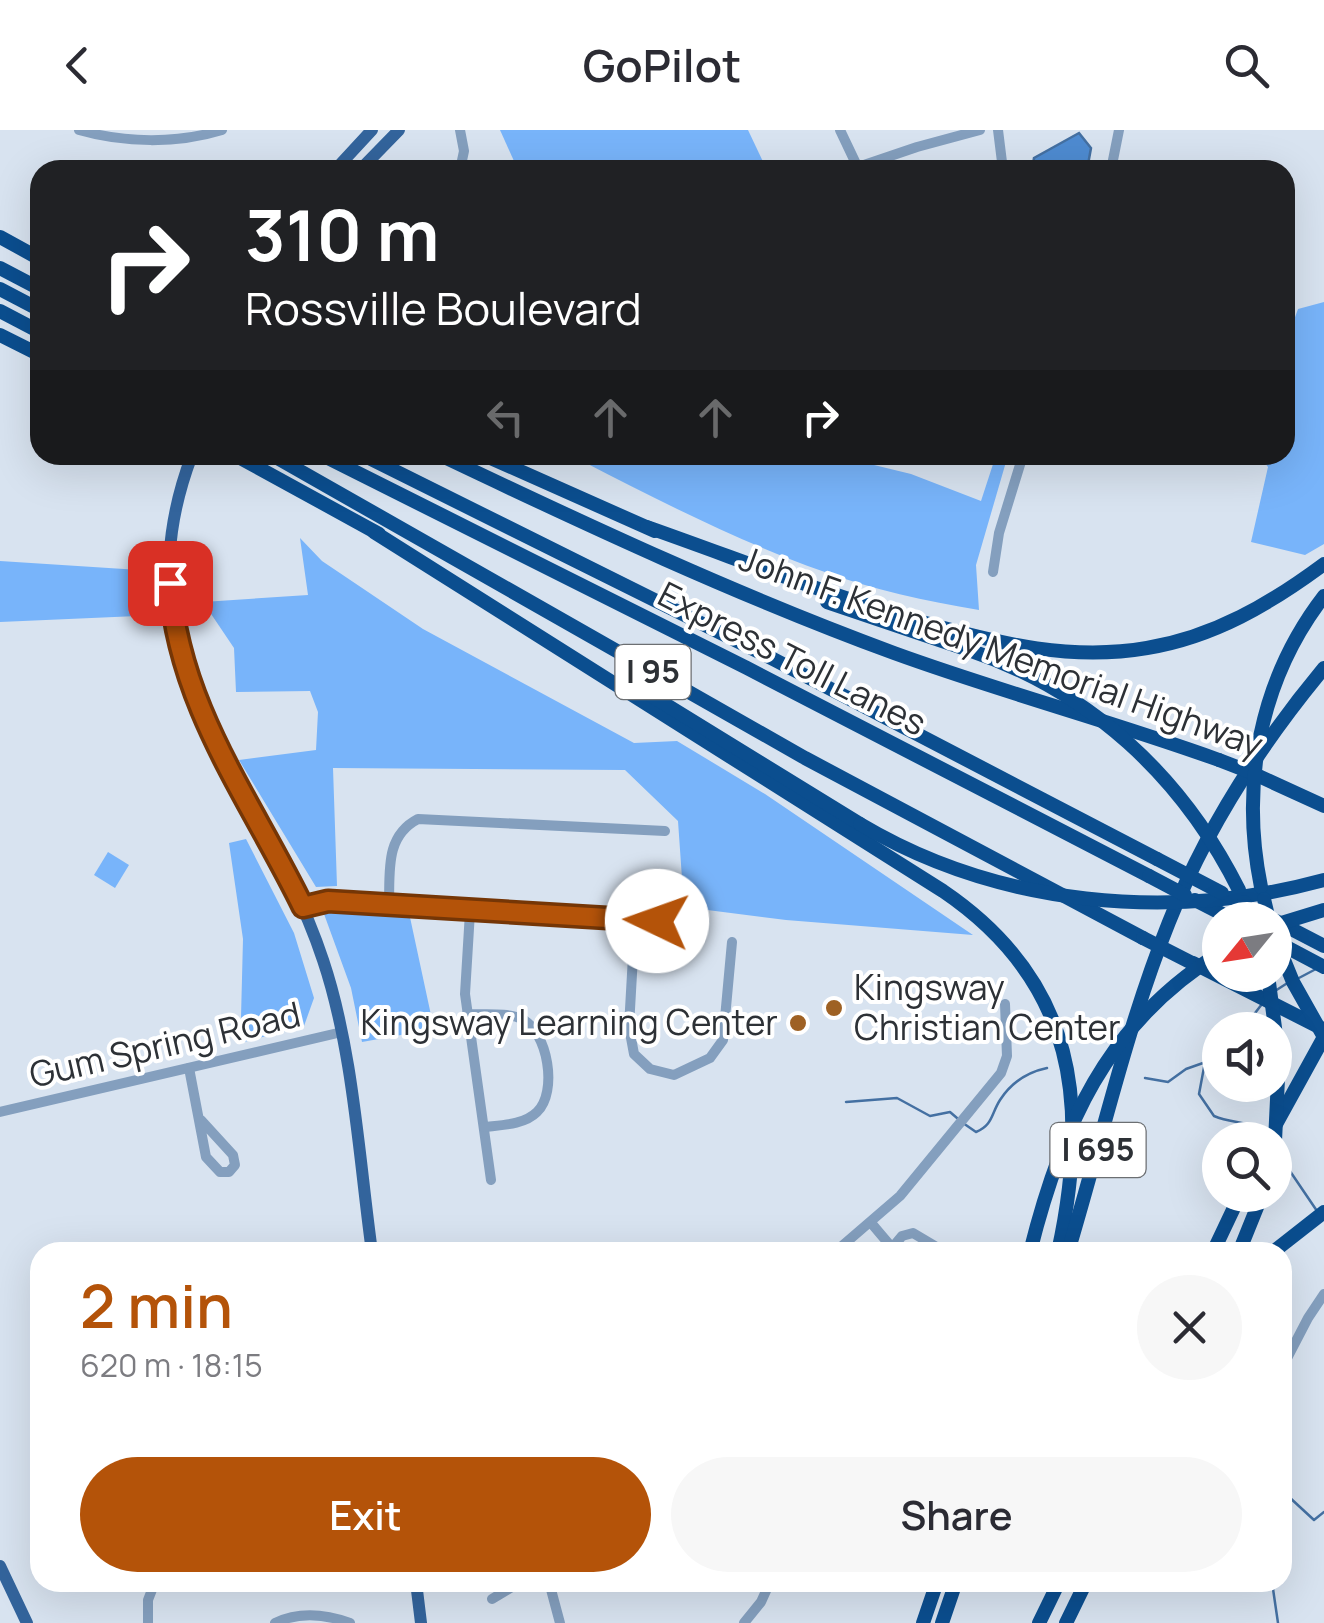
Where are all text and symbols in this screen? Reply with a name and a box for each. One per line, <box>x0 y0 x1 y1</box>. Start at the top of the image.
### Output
text: GoPilot <box>583 34 741 96</box>
icon: back <box>50 38 105 93</box>
icon: search <box>1219 38 1274 93</box>
text: 310 m <box>245 186 439 282</box>
icon: right <box>80 200 210 330</box>
text: Rossville Boulevard <box>245 277 642 339</box>
icon: left <box>478 390 533 445</box>
icon: ahead <box>583 390 638 445</box>
icon: ahead <box>688 390 743 445</box>
icon: right <box>793 390 848 445</box>
street label: John F. Kennedy Memorial Highway <box>733 534 1270 768</box>
pin <box>128 541 213 626</box>
icon: arrive <box>143 556 198 611</box>
street label: Express Toll Lanes <box>650 570 935 746</box>
road number: I 95 <box>616 645 690 699</box>
position arrow <box>605 869 709 973</box>
north arrow <box>1202 902 1292 992</box>
map controls <box>1202 902 1292 1212</box>
place label: Kingsway Christian Center <box>854 963 1121 1051</box>
street label: Gum Spring Road <box>25 990 305 1099</box>
marker: Kingsway Christian Center <box>823 997 845 1019</box>
place label: Kingsway Learning Center <box>361 998 778 1046</box>
marker: Kingsway Learning Center <box>787 1012 809 1034</box>
button: sound <box>1202 1012 1292 1102</box>
button: search <box>1202 1122 1292 1212</box>
road number: I 695 <box>1050 1123 1146 1177</box>
text: 2 min <box>80 1264 233 1346</box>
button: close <box>1137 1275 1242 1380</box>
text: 620 m · 18:15 <box>80 1343 263 1387</box>
button: Exit <box>80 1457 651 1572</box>
button: Share <box>671 1457 1242 1572</box>

